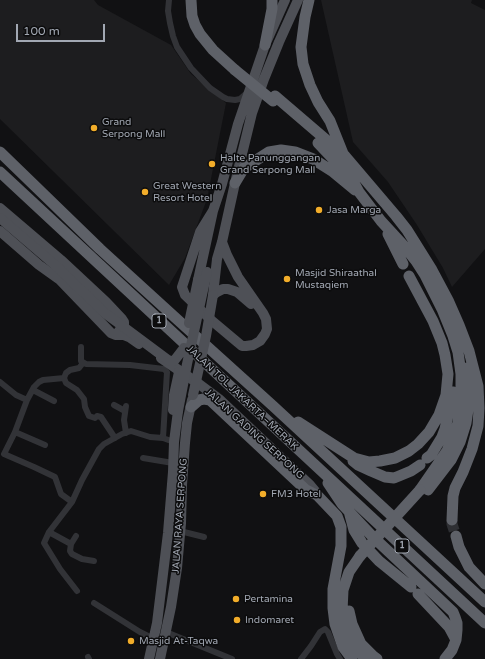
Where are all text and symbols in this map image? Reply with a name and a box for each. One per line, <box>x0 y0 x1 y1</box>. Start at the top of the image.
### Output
scale bar <box>18 16 107 42</box>
text: 100 m <box>23 24 60 38</box>
place label: Grand Serpong Mall <box>102 116 165 140</box>
marker: Grand Serpong Mall <box>89 123 99 133</box>
place label: Halte Panunggangan Grand Serpong Mall <box>220 152 320 176</box>
marker: Halte Panunggangan Grand Serpong Mall <box>207 159 217 169</box>
place label: Great Western Resort Hotel <box>153 180 221 204</box>
marker: Great Western Resort Hotel <box>140 187 150 197</box>
place label: Jasa Marga <box>327 204 381 216</box>
marker: Jasa Marga <box>314 205 324 215</box>
place label: Masjid Shiraathal Mustaqiem <box>295 267 377 290</box>
marker: Masjid Shiraathal Mustaqiem <box>282 274 292 284</box>
road number: 1 <box>152 314 166 328</box>
street label: JALAN TOL JAKARTA–MERAK <box>184 343 300 453</box>
street label: JALAN GADING SERPONG <box>202 386 306 482</box>
street label: JALAN RAYA SERPONG <box>170 458 190 574</box>
place label: FM3 Hotel <box>271 488 321 500</box>
marker: FM3 Hotel <box>258 489 268 499</box>
road number: 1 <box>395 539 409 553</box>
place label: Pertamina <box>244 593 293 605</box>
marker: Pertamina <box>231 594 241 604</box>
place label: Indomaret <box>245 614 294 626</box>
marker: Indomaret <box>232 615 242 625</box>
place label: Masjid At-Taqwa <box>139 635 218 647</box>
marker: Masjid At-Taqwa <box>126 636 136 646</box>

